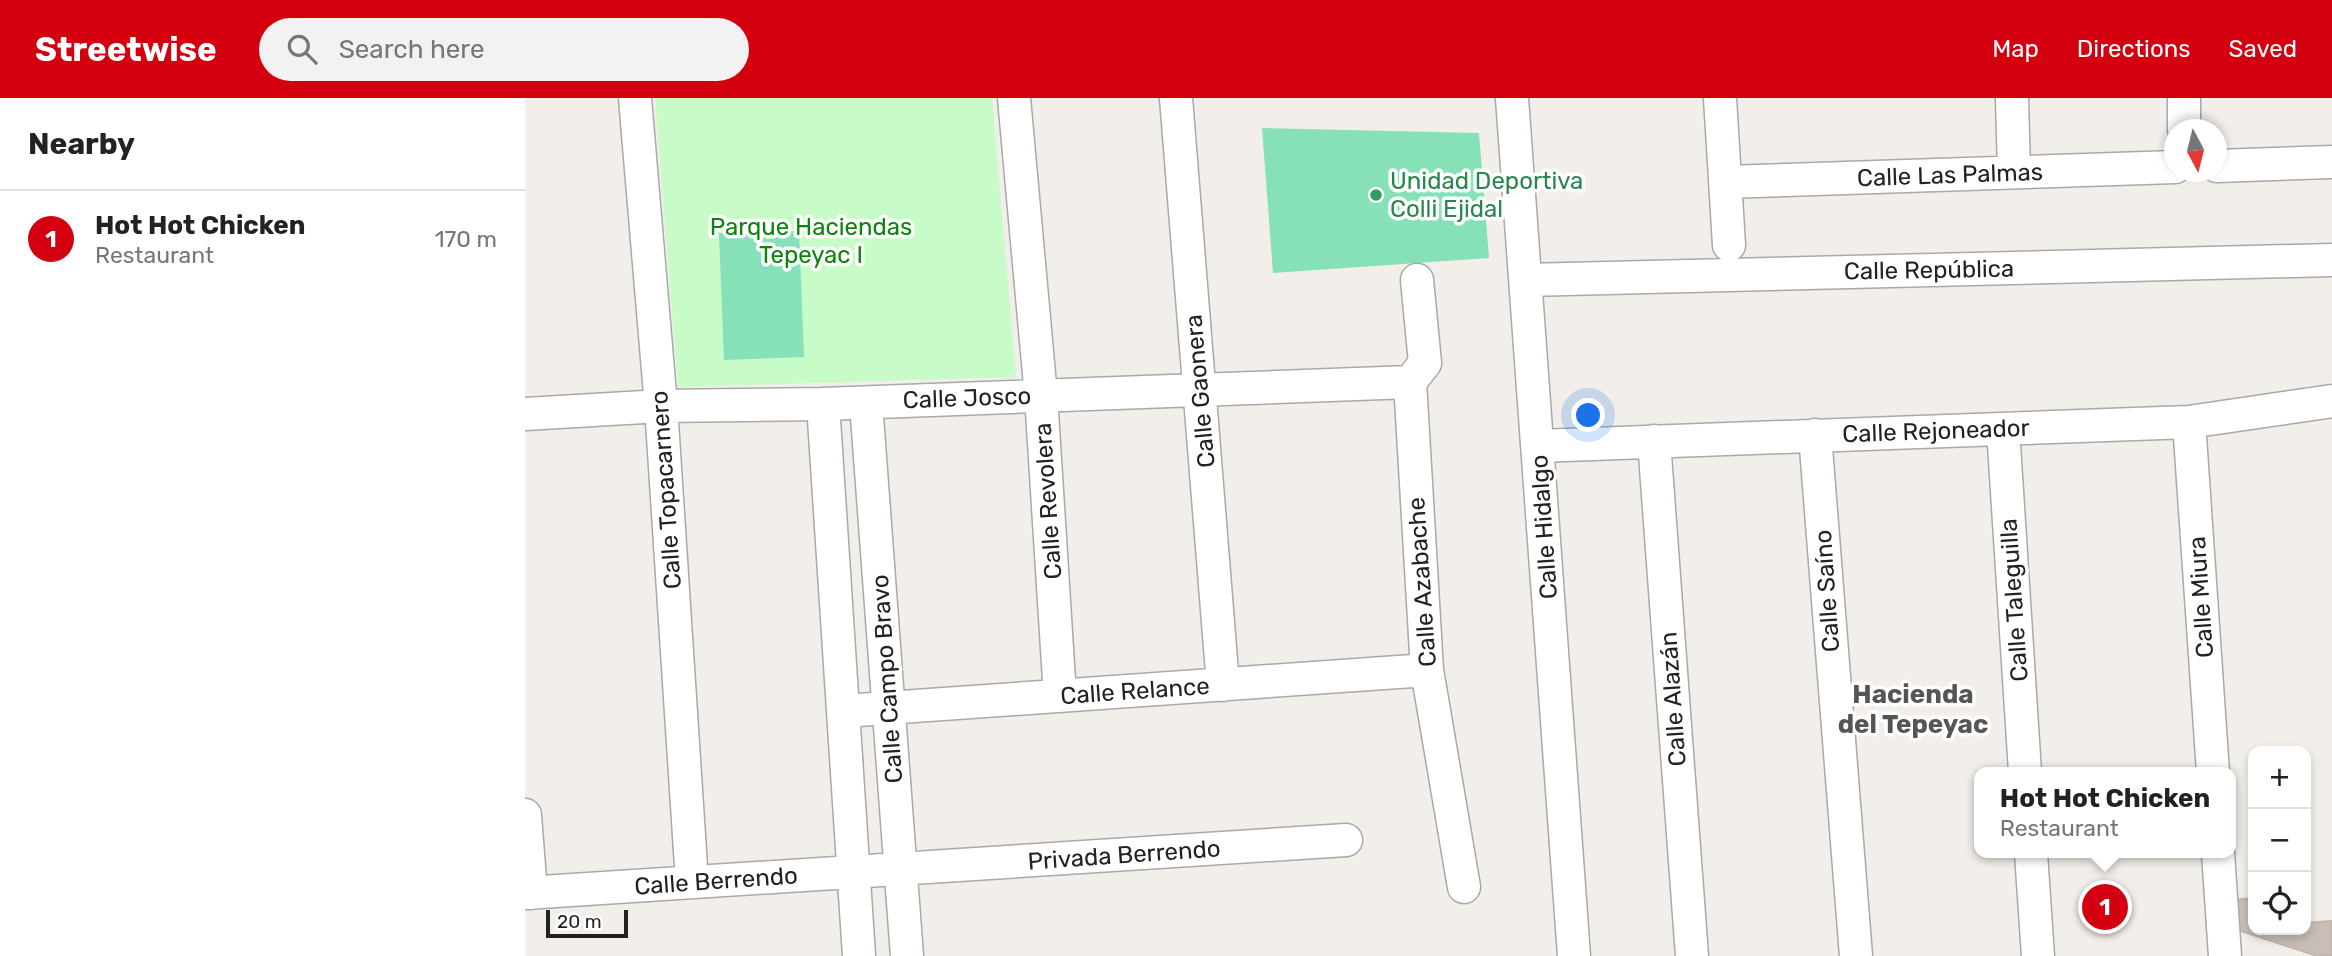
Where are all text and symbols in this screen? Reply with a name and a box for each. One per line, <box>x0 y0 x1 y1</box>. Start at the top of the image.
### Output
search box <box>259 18 749 81</box>
text: Streetwise <box>35 30 217 69</box>
icon: search <box>283 30 321 68</box>
text: Search here <box>339 34 485 65</box>
text: Map <box>1992 35 2039 63</box>
text: Directions <box>2077 35 2190 63</box>
text: Saved <box>2228 35 2297 63</box>
north arrow <box>2164 119 2227 182</box>
text: Nearby <box>28 126 135 162</box>
street label: Calle Las Palmas <box>1856 158 2044 192</box>
place label: Unidad Deportiva Colli Ejidal <box>1390 167 1583 223</box>
marker: Unidad Deportiva Colli Ejidal <box>1368 187 1384 203</box>
text: Hot Hot Chicken <box>95 210 305 241</box>
park label: Parque Haciendas Tepeyac I <box>710 213 912 269</box>
text: 1 <box>45 225 57 253</box>
text: 170 m <box>435 225 497 253</box>
text: Restaurant <box>95 241 214 269</box>
street label: Calle República <box>1844 255 2014 285</box>
street label: Calle Gaonera <box>1179 313 1221 469</box>
street label: Calle Josco <box>902 382 1032 414</box>
street label: Calle Topacarnero <box>645 390 687 590</box>
your location <box>1571 398 1605 432</box>
street label: Calle Rejoneador <box>1842 414 2030 448</box>
street label: Calle Revolera <box>1029 422 1067 580</box>
street label: Calle Hidalgo <box>1525 454 1563 600</box>
street label: Calle Azabache <box>1402 496 1442 668</box>
street label: Calle Taleguilla <box>1994 518 2034 682</box>
street label: Calle Saíno <box>1809 529 1845 653</box>
street label: Calle Miura <box>2183 535 2219 659</box>
street label: Calle Campo Bravo <box>866 574 908 784</box>
street label: Calle Alazán <box>1654 631 1692 767</box>
street label: Calle Relance <box>1059 672 1211 710</box>
district label: Hacienda del Tepeyac <box>1838 679 1988 740</box>
map controls <box>2248 746 2311 935</box>
button: + <box>2248 746 2311 809</box>
popup <box>1974 767 2236 858</box>
text: Hot Hot Chicken <box>2000 783 2210 814</box>
button: − <box>2248 809 2311 872</box>
text: Restaurant <box>2000 814 2119 842</box>
street label: Privada Berrendo <box>1027 834 1221 876</box>
street label: Calle Berrendo <box>633 861 799 901</box>
button: locate <box>2248 872 2311 935</box>
pin: 1 <box>2082 881 2128 933</box>
scale bar <box>546 907 628 939</box>
text: 20 m <box>557 910 602 933</box>

